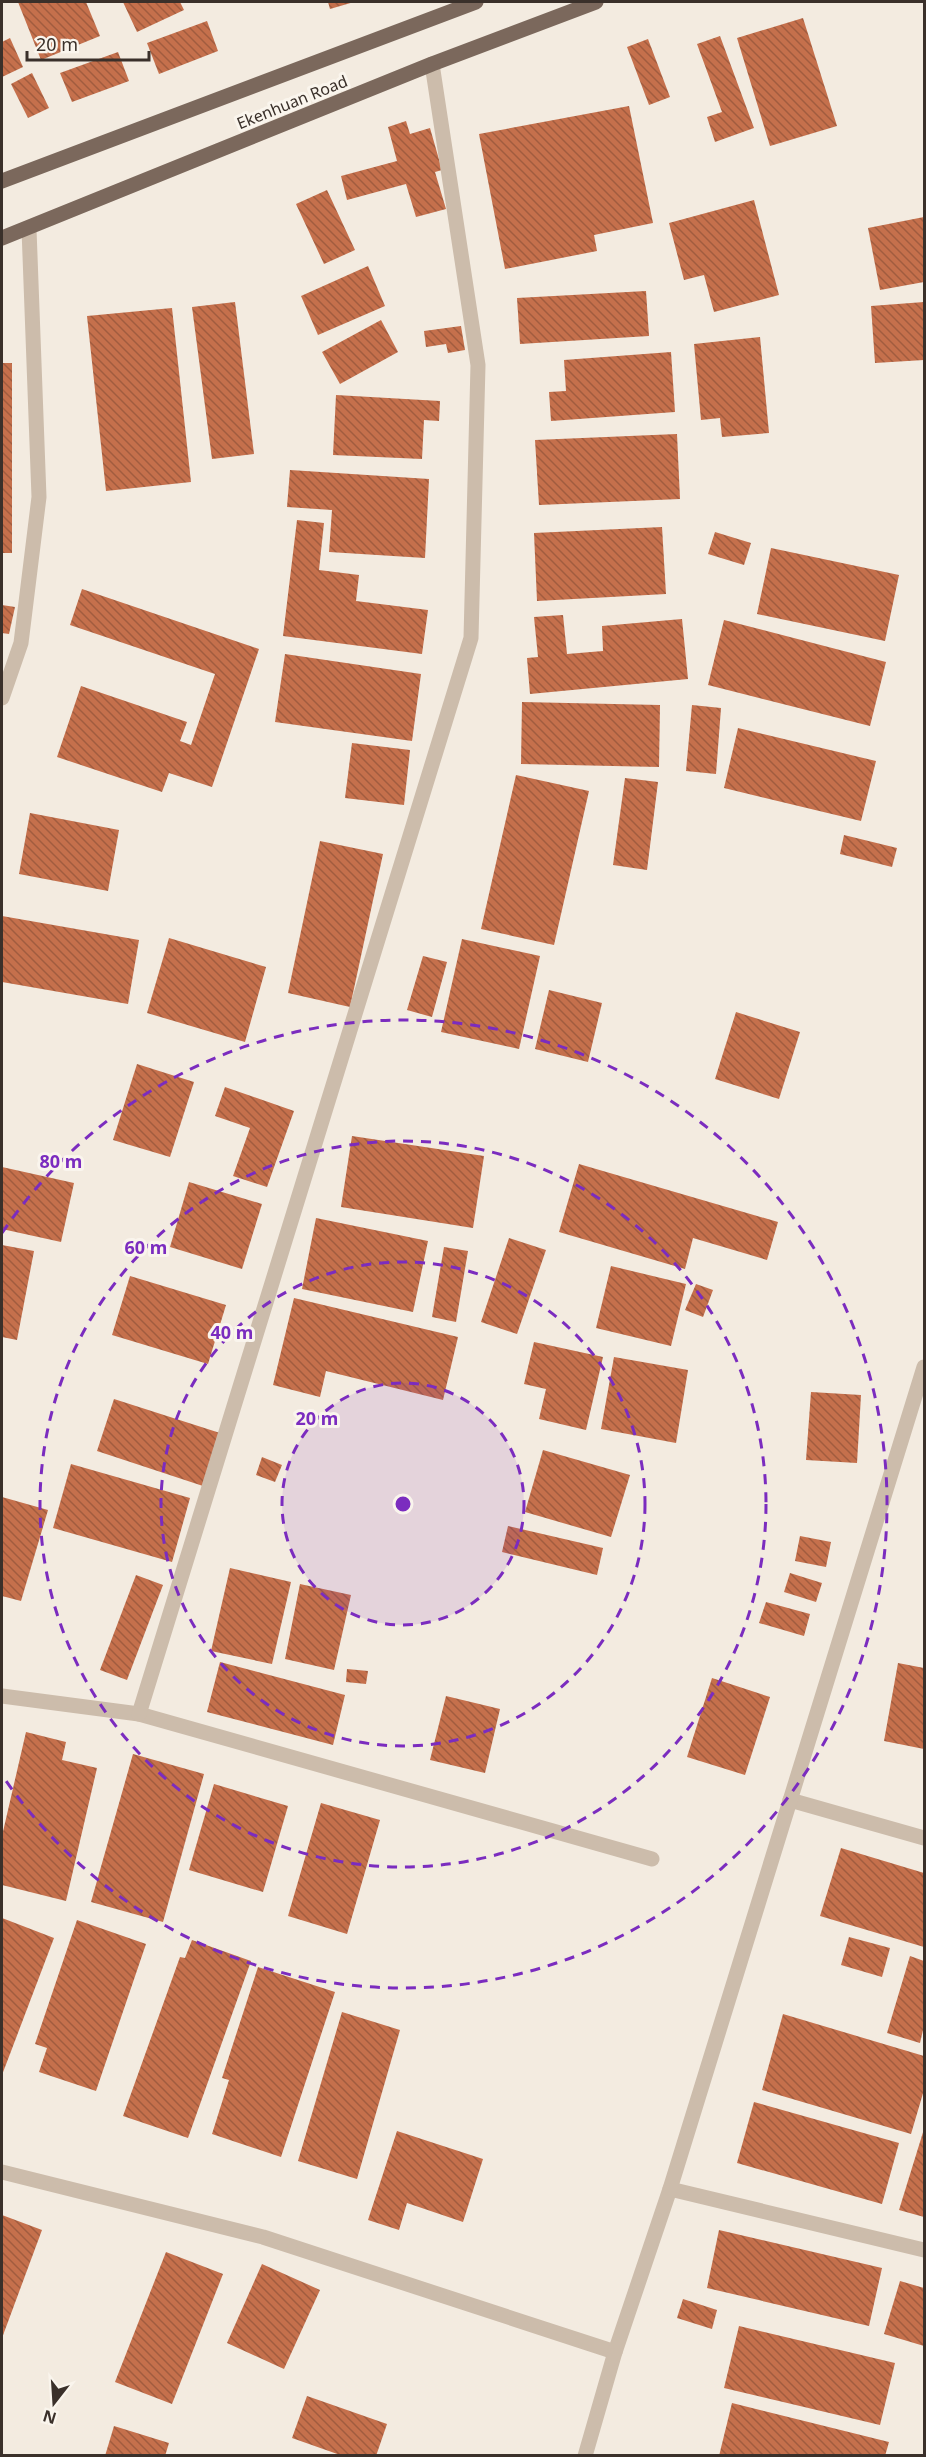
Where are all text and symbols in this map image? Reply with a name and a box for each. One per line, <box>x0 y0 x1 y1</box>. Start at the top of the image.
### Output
scale bar <box>27 24 148 62</box>
text: 20 m <box>36 32 78 56</box>
street label: Ekenhuan Road <box>233 70 351 134</box>
text: 80 m <box>40 1149 82 1173</box>
text: 60 m <box>125 1235 167 1259</box>
text: 40 m <box>211 1320 253 1344</box>
text: 20 m <box>296 1406 338 1430</box>
centre of rings <box>393 1494 413 1514</box>
north arrow <box>24 2373 84 2433</box>
text: N <box>40 2405 59 2430</box>

